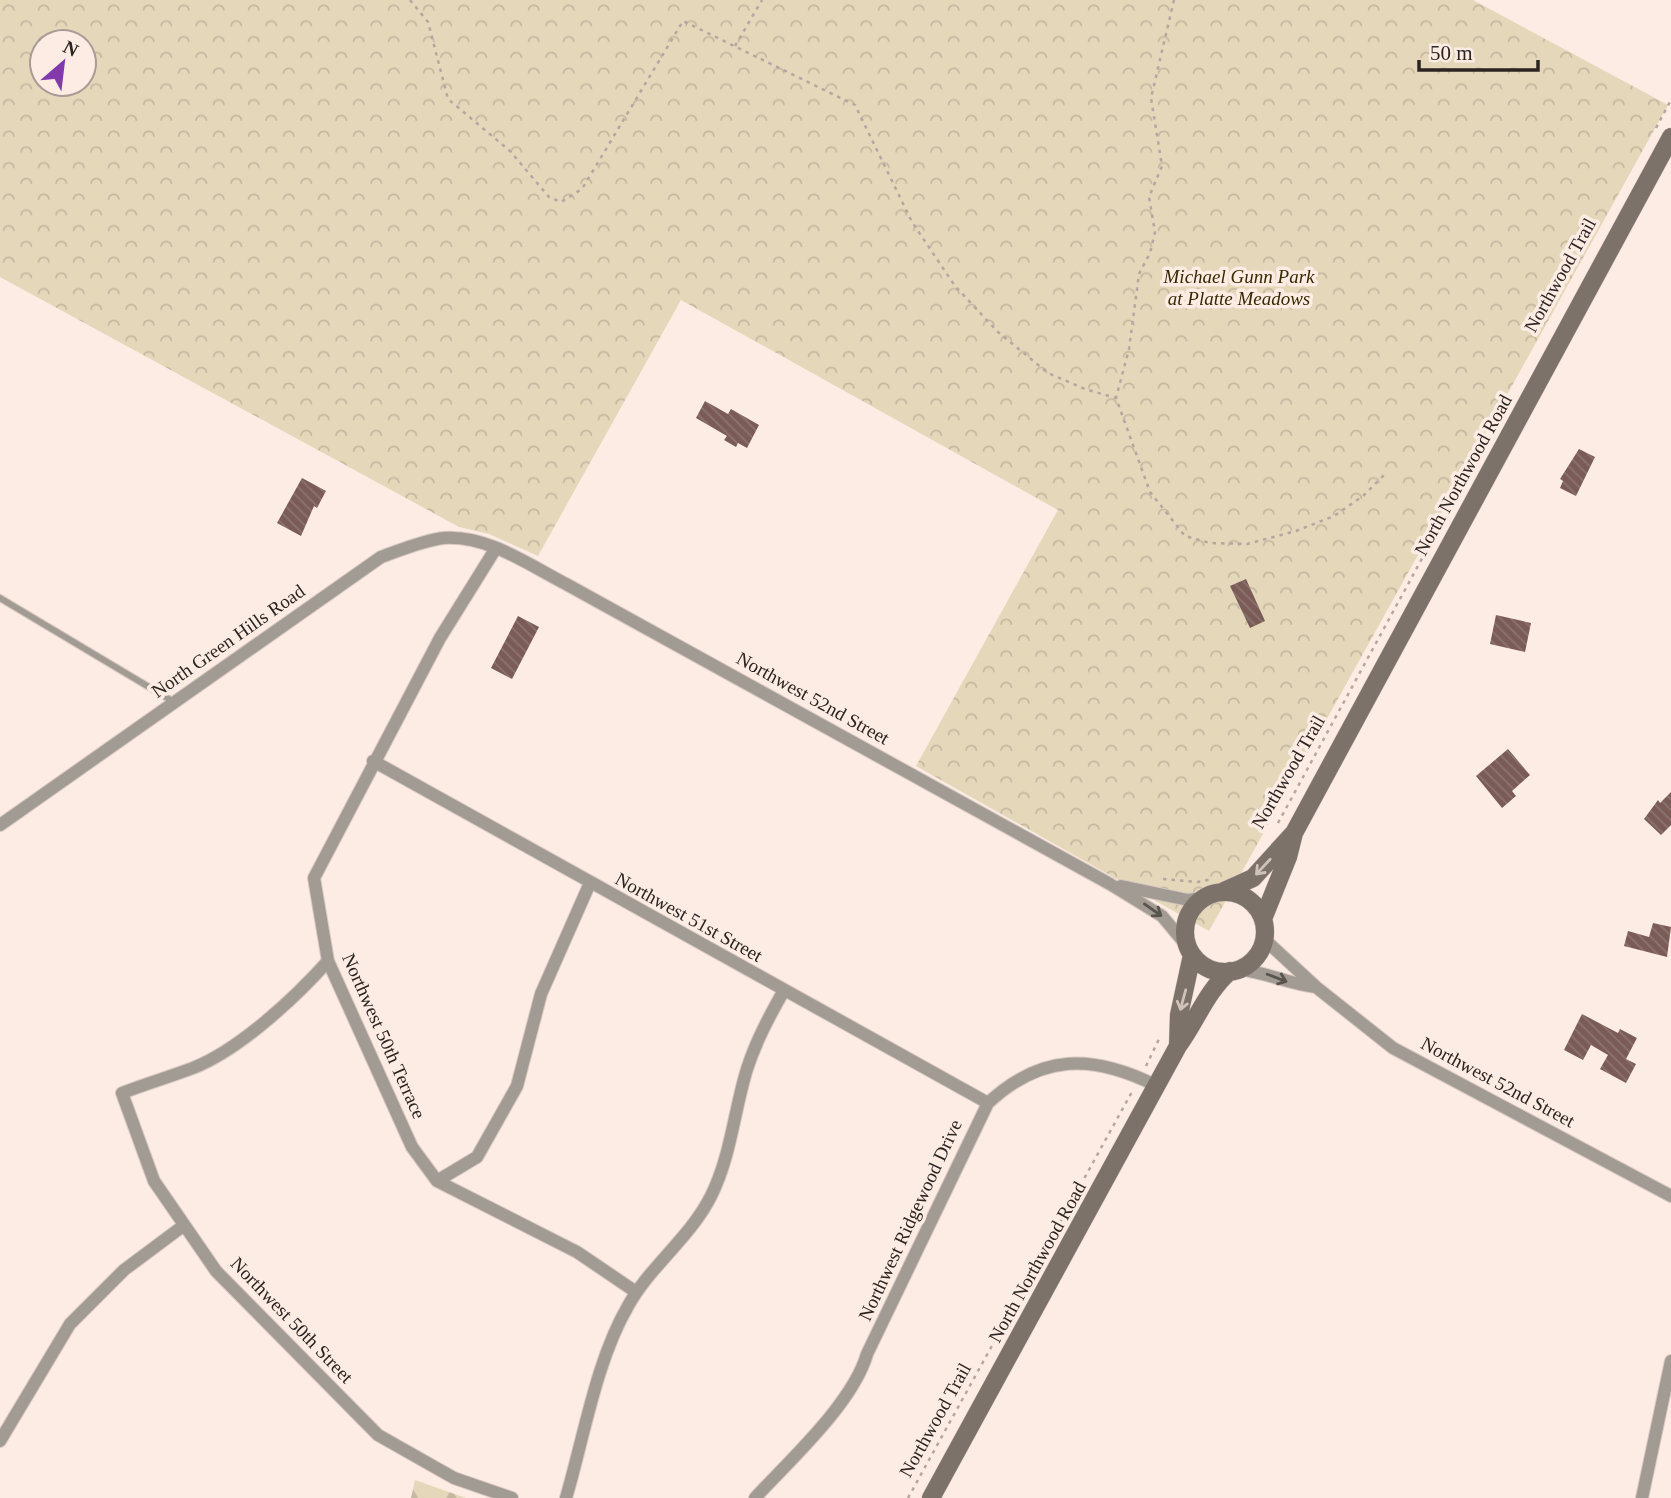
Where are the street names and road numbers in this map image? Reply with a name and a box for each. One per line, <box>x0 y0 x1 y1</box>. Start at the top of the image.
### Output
street label: Northwood Trail <box>1520 214 1600 336</box>
street label: North Northwood Road <box>1410 391 1516 559</box>
street label: North Green Hills Road <box>147 580 309 702</box>
street label: Northwest 52nd Street <box>733 647 893 749</box>
street label: Northwood Trail <box>1247 712 1329 832</box>
street label: Northwest 51st Street <box>612 868 767 966</box>
street label: Northwest 50th Terrace <box>338 950 430 1122</box>
street label: Northwest 52nd Street <box>1418 1033 1579 1132</box>
street label: Northwest Ridgewood Drive <box>854 1116 966 1324</box>
street label: North Northwood Road <box>984 1178 1090 1346</box>
street label: Northwest 50th Street <box>227 1253 358 1388</box>
street label: Northwood Trail <box>895 1359 975 1481</box>

